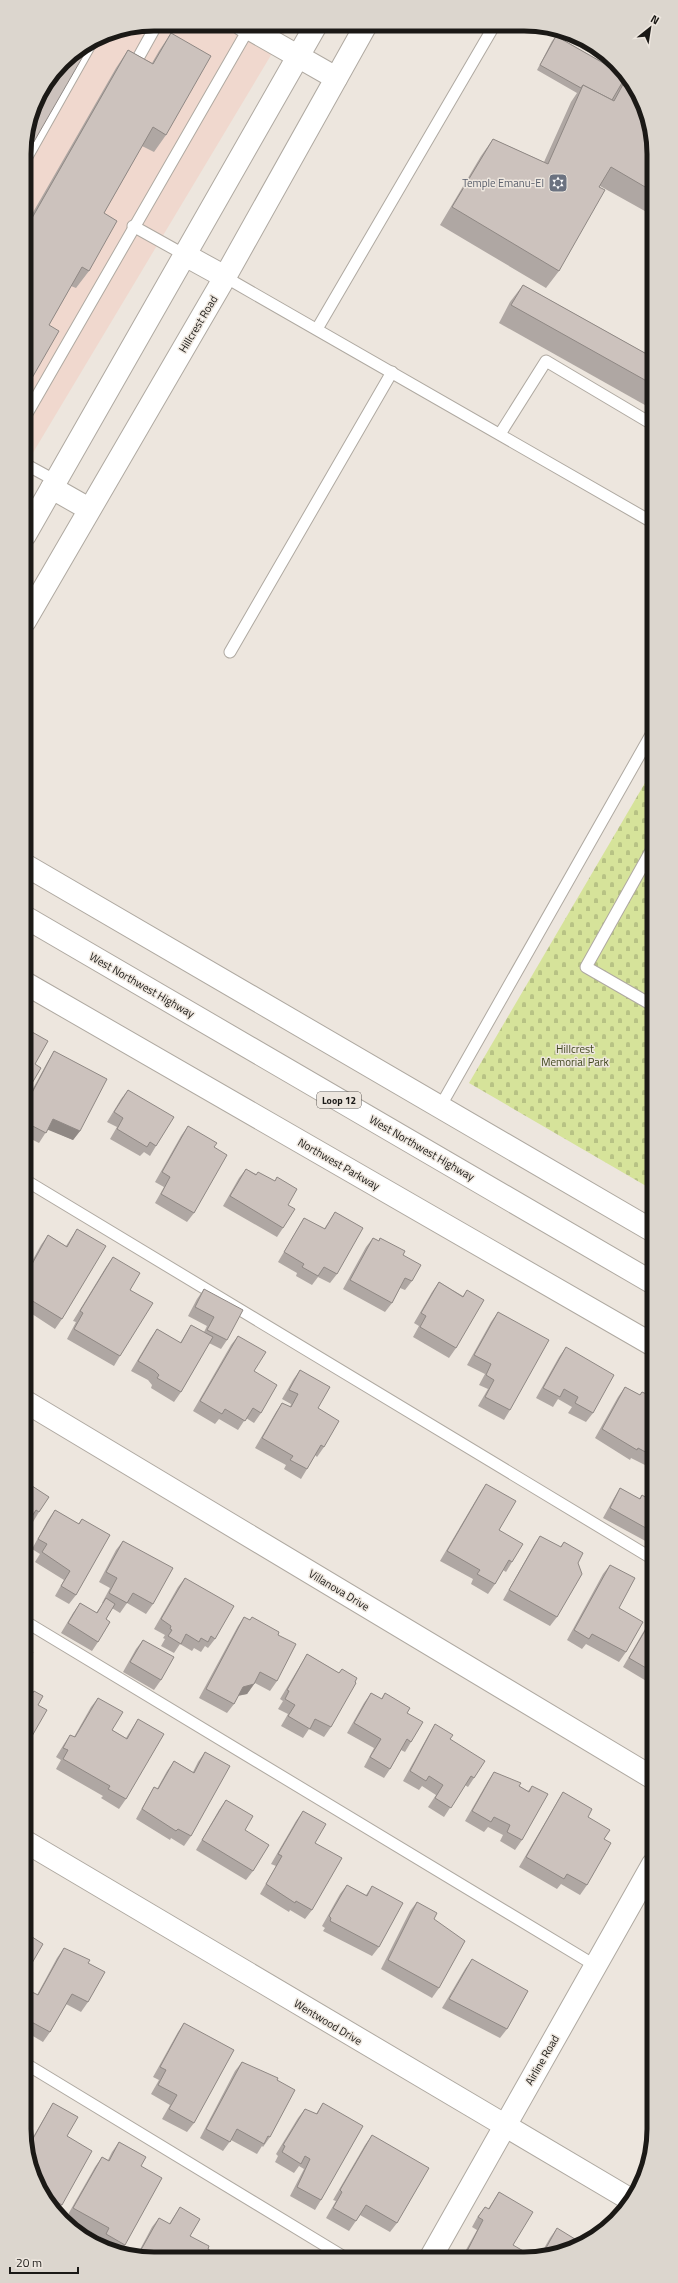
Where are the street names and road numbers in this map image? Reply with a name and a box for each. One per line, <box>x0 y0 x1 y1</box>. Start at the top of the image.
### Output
street label: Hillcrest Road <box>175 292 221 356</box>
street label: West Northwest Highway <box>87 948 198 1022</box>
road number: Loop 12 <box>317 1092 361 1108</box>
street label: West Northwest Highway <box>367 1111 478 1185</box>
street label: Northwest Parkway <box>295 1134 383 1194</box>
street label: Villanova Drive <box>306 1566 373 1615</box>
street label: Wentwood Drive <box>291 1995 366 2049</box>
street label: Airline Road <box>521 2032 563 2088</box>

